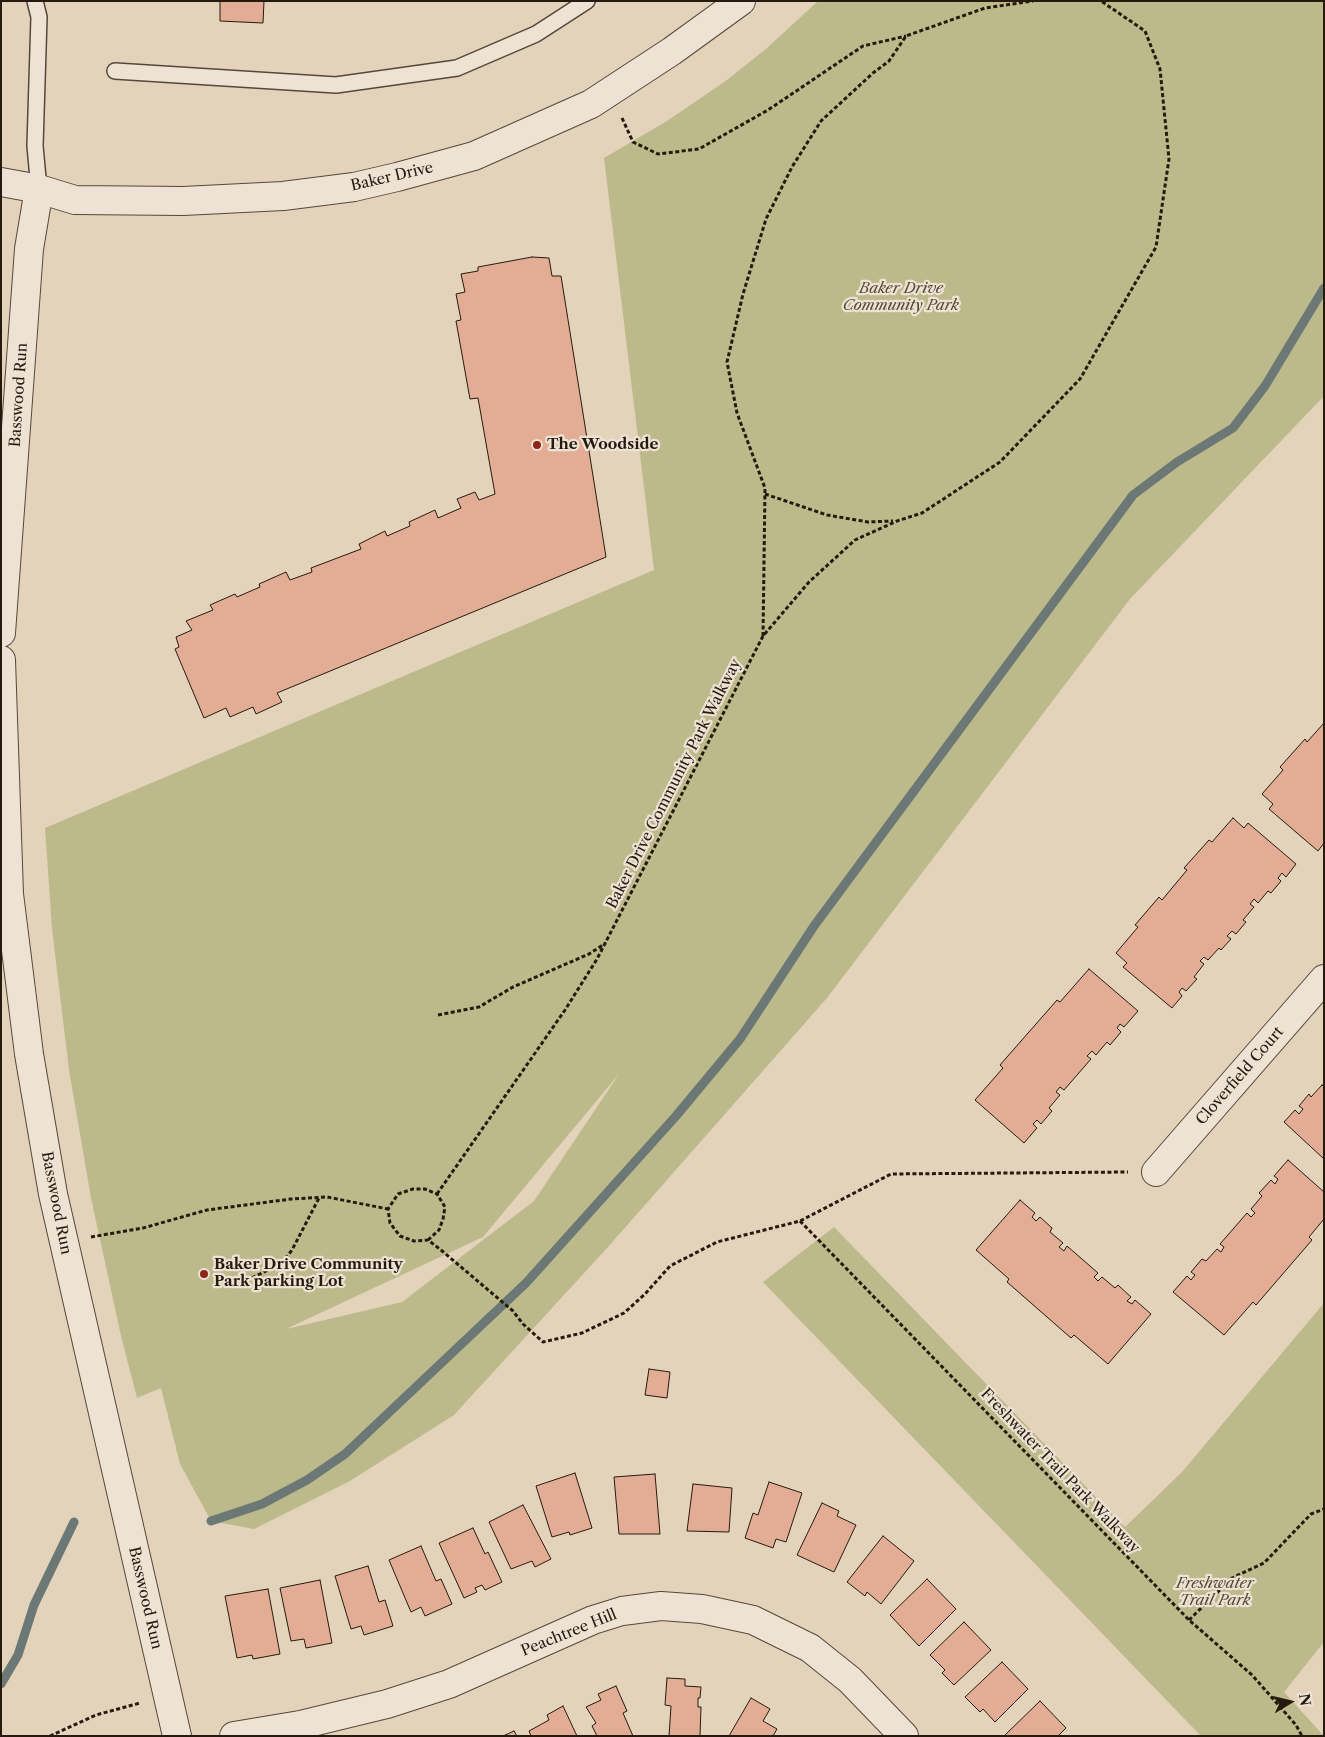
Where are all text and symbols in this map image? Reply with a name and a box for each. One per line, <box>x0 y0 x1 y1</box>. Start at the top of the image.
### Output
street label: Baker Drive <box>349 159 435 195</box>
park label: Baker Drive Community Park <box>843 280 959 315</box>
street label: Basswood Run <box>6 342 32 448</box>
place label: The Woodside <box>547 436 659 454</box>
marker: The Woodside <box>531 439 543 451</box>
street label: Baker Drive Community Park Walkway <box>603 656 745 912</box>
street label: Cloverfield Court <box>1192 1023 1288 1129</box>
street label: Basswood Run <box>37 1150 75 1256</box>
place label: Baker Drive Community Park parking Lot <box>214 1256 403 1291</box>
marker: Baker Drive Community Park parking Lot <box>198 1268 210 1280</box>
street label: Freshwater Trail Park Walkway <box>977 1385 1143 1557</box>
street label: Basswood Run <box>124 1545 166 1651</box>
park label: Freshwater Trail Park <box>1176 1575 1254 1610</box>
street label: Peachtree Hill <box>519 1606 619 1660</box>
north arrow <box>1265 1677 1315 1727</box>
text: N <box>1295 1692 1315 1707</box>

